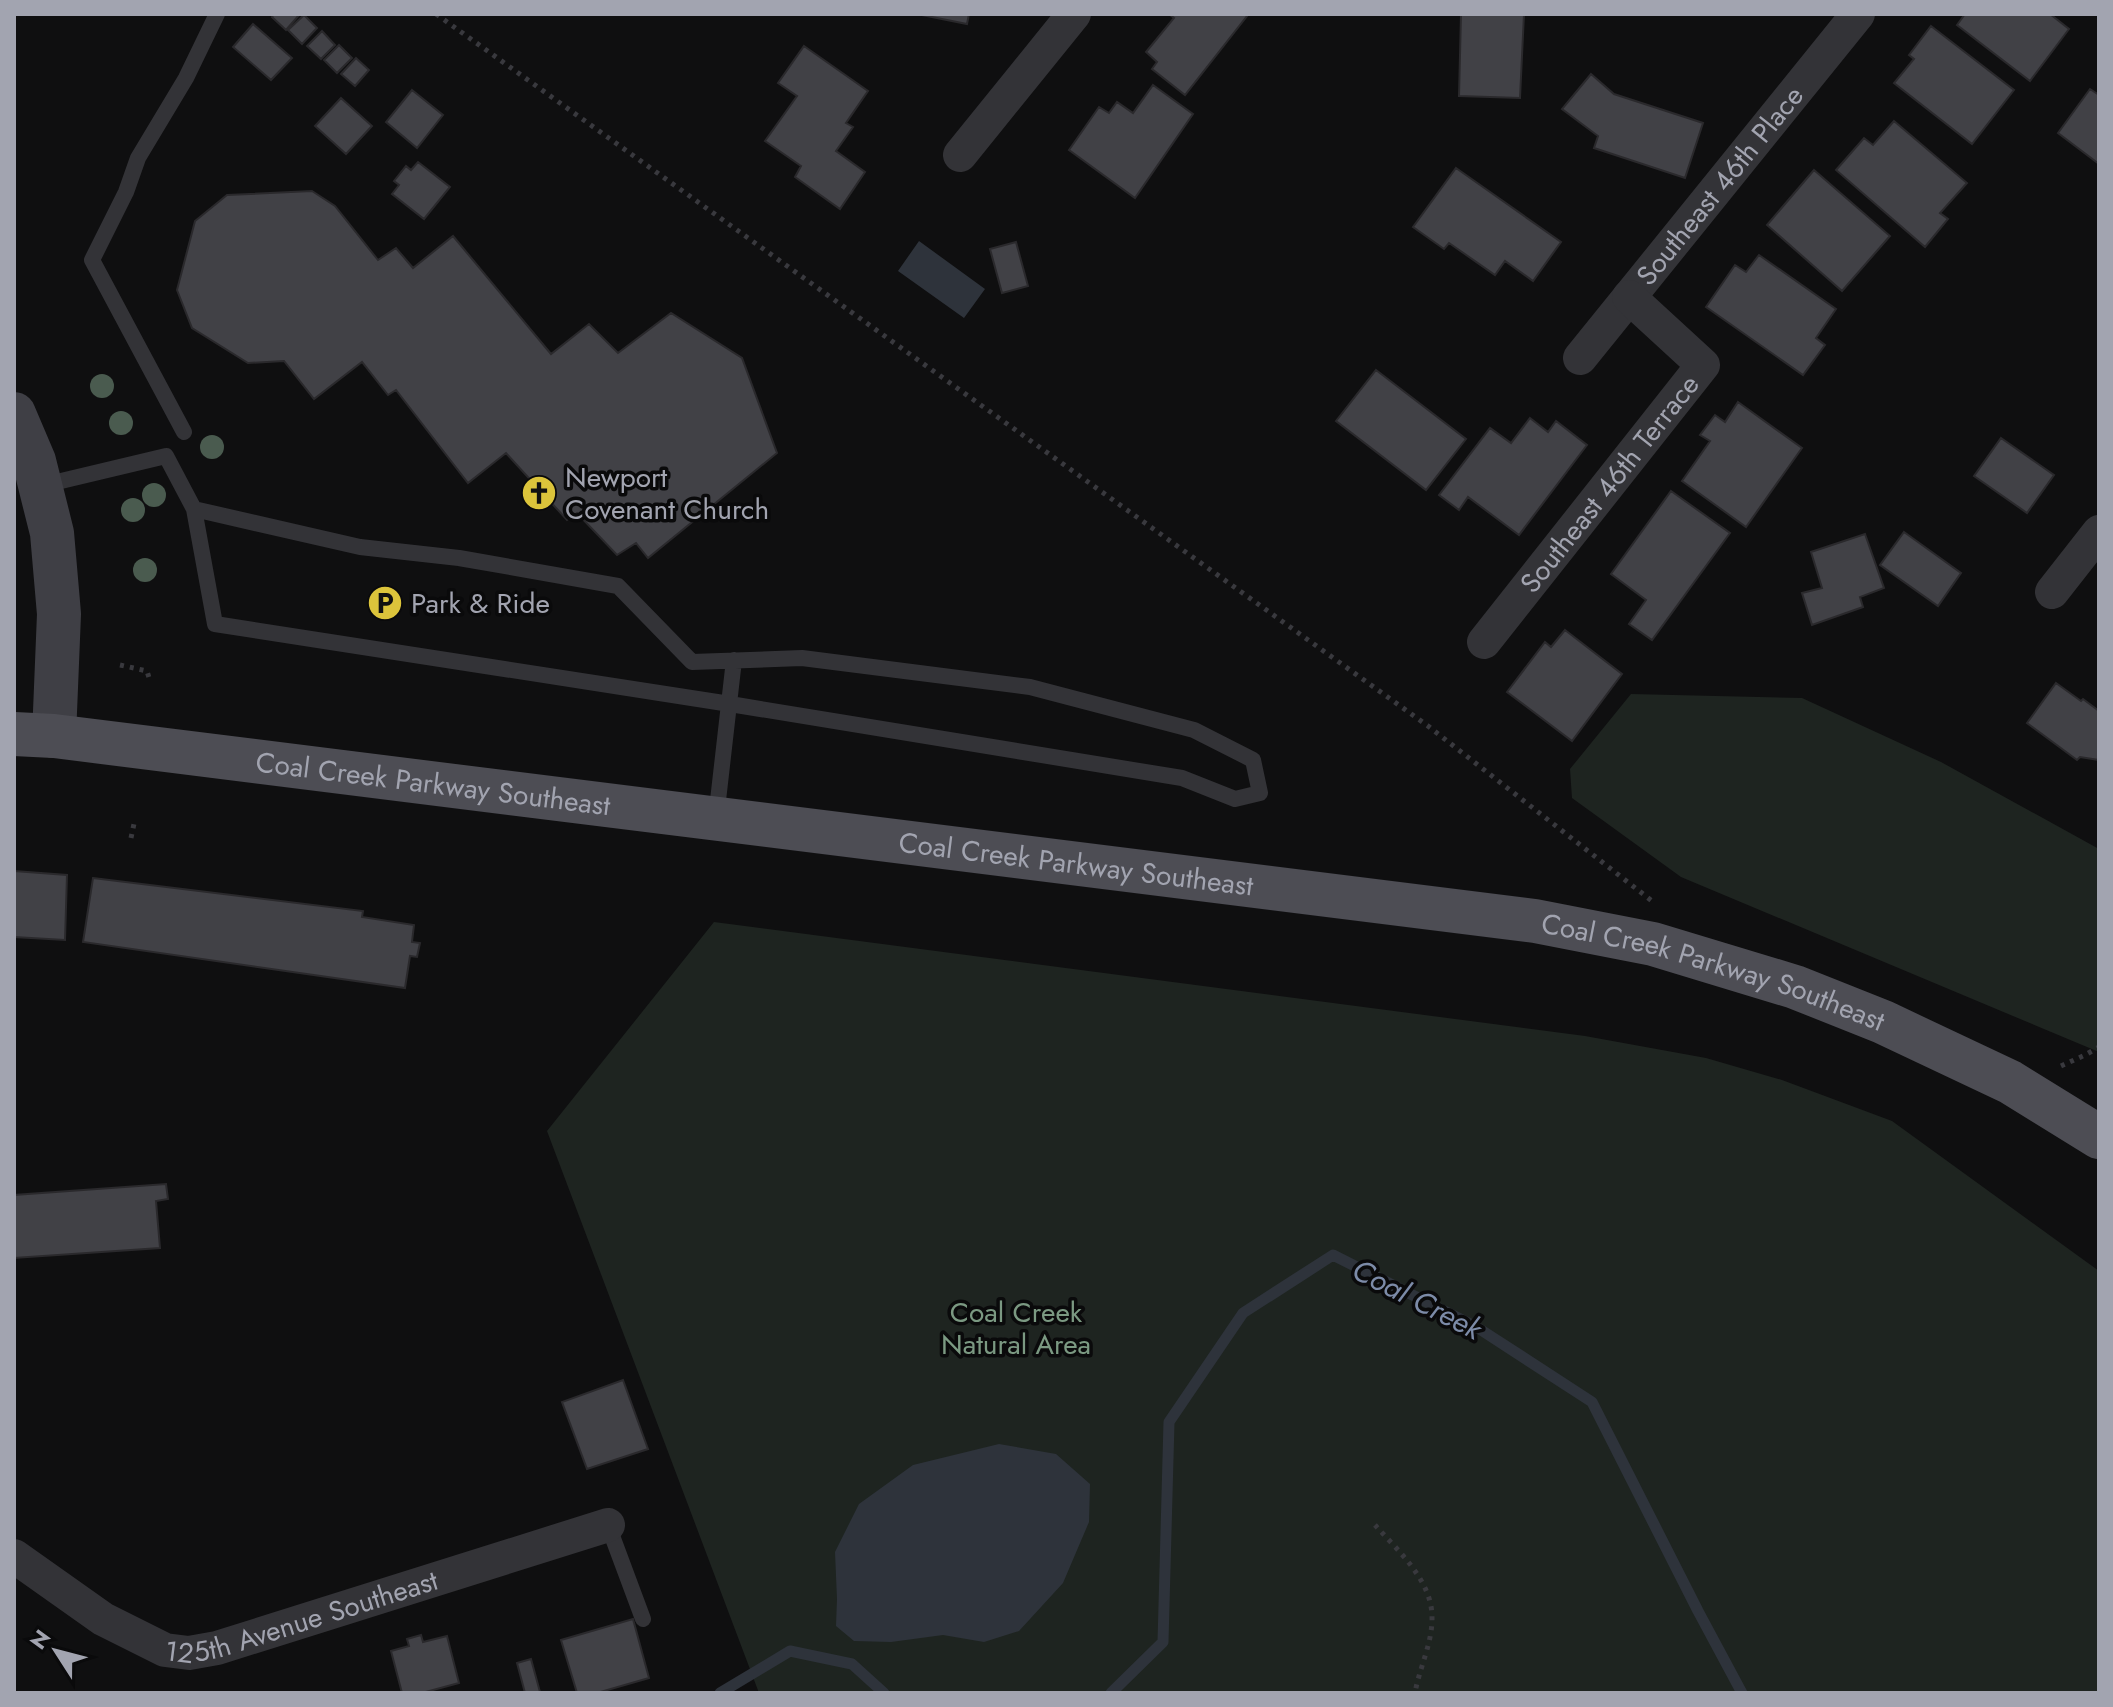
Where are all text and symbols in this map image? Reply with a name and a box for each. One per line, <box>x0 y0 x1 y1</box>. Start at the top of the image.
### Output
street label: Southeast 46th Place <box>1626 77 1813 294</box>
street label: Southeast 46th Terrace <box>1510 365 1709 602</box>
place label: Newport Covenant Church <box>565 457 769 530</box>
church icon: Newport Covenant Church <box>520 474 558 512</box>
place label: Park & Ride <box>411 583 550 624</box>
parking icon: Park & Ride <box>366 584 404 622</box>
street label: Coal Creek Parkway Southeast <box>253 741 613 826</box>
street label: Coal Creek Parkway Southeast <box>896 821 1256 906</box>
street label: Coal Creek Parkway Southeast <box>1538 902 1891 1041</box>
water label: Coal Creek <box>1345 1248 1490 1351</box>
park label: Coal Creek Natural Area <box>941 1292 1091 1365</box>
street label: 125th Avenue Southeast <box>163 1559 443 1674</box>
north arrow <box>16 1611 96 1691</box>
text: N <box>22 1623 58 1656</box>

